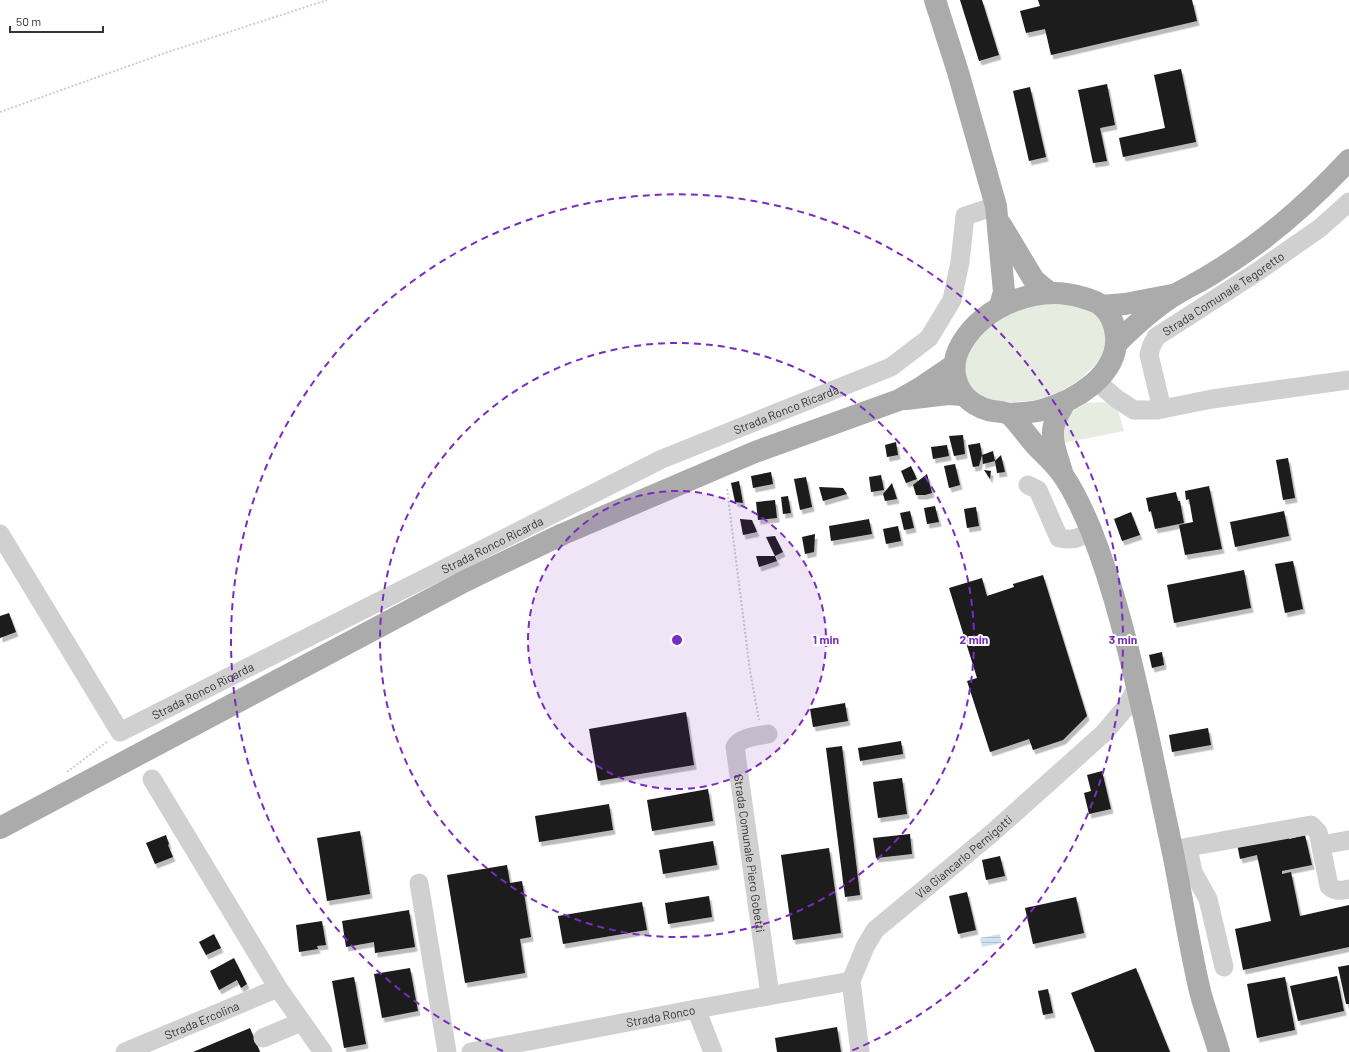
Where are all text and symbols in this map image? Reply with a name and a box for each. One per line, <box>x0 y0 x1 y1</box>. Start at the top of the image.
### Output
scale bar <box>10 8 103 34</box>
text: 50 m <box>16 14 41 28</box>
street label: Strada Comunale Tegoretto <box>1160 248 1287 338</box>
street label: Strada Ronco Ricarda <box>731 382 841 437</box>
street label: Strada Ronco Ricarda <box>439 513 545 576</box>
text: 1 min <box>813 632 839 646</box>
text: 2 min <box>960 632 988 646</box>
text: 3 min <box>1109 632 1137 646</box>
centre of rings <box>670 633 684 647</box>
street label: Strada Ronco Ricarda <box>149 659 256 722</box>
street label: Strada Comunale Piero Gobetti <box>732 773 768 933</box>
street label: Via Giancarlo Pernigotti <box>912 812 1015 901</box>
street label: Strada Ercolina <box>162 998 241 1042</box>
street label: Strada Ronco <box>625 1002 696 1029</box>

